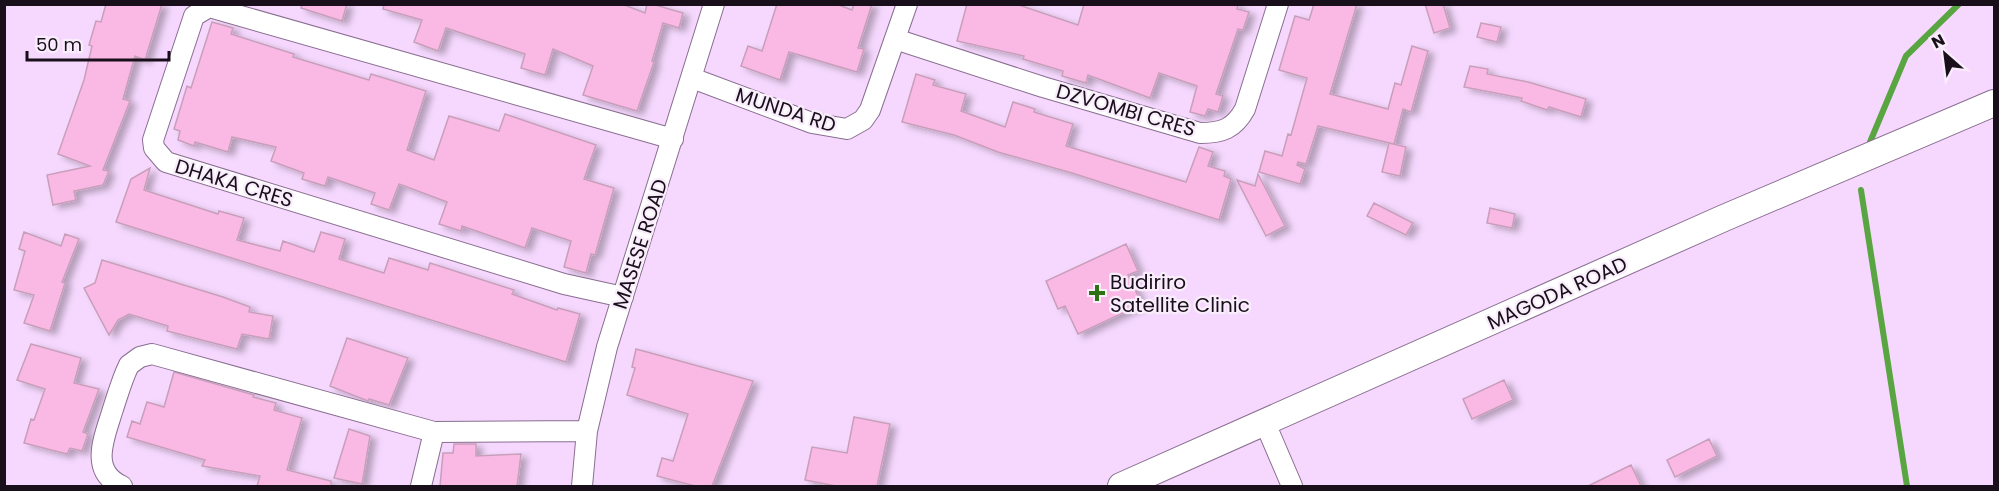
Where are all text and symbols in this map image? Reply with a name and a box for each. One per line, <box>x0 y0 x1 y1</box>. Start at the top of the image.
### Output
scale bar <box>27 24 170 62</box>
north arrow <box>1915 24 1975 84</box>
text: N <box>1927 28 1949 54</box>
text: 50 m <box>36 32 82 57</box>
street label: DZVOMBI CRES <box>1053 77 1199 143</box>
street label: MUNDA RD <box>732 81 840 139</box>
street label: DHAKA CRES <box>172 152 296 214</box>
street label: MASESE ROAD <box>606 175 674 313</box>
street label: MAGODA ROAD <box>1483 250 1631 336</box>
place label: Budiriro Satellite Clinic <box>1110 268 1250 319</box>
marker: Budiriro Satellite Clinic <box>1088 284 1106 302</box>

